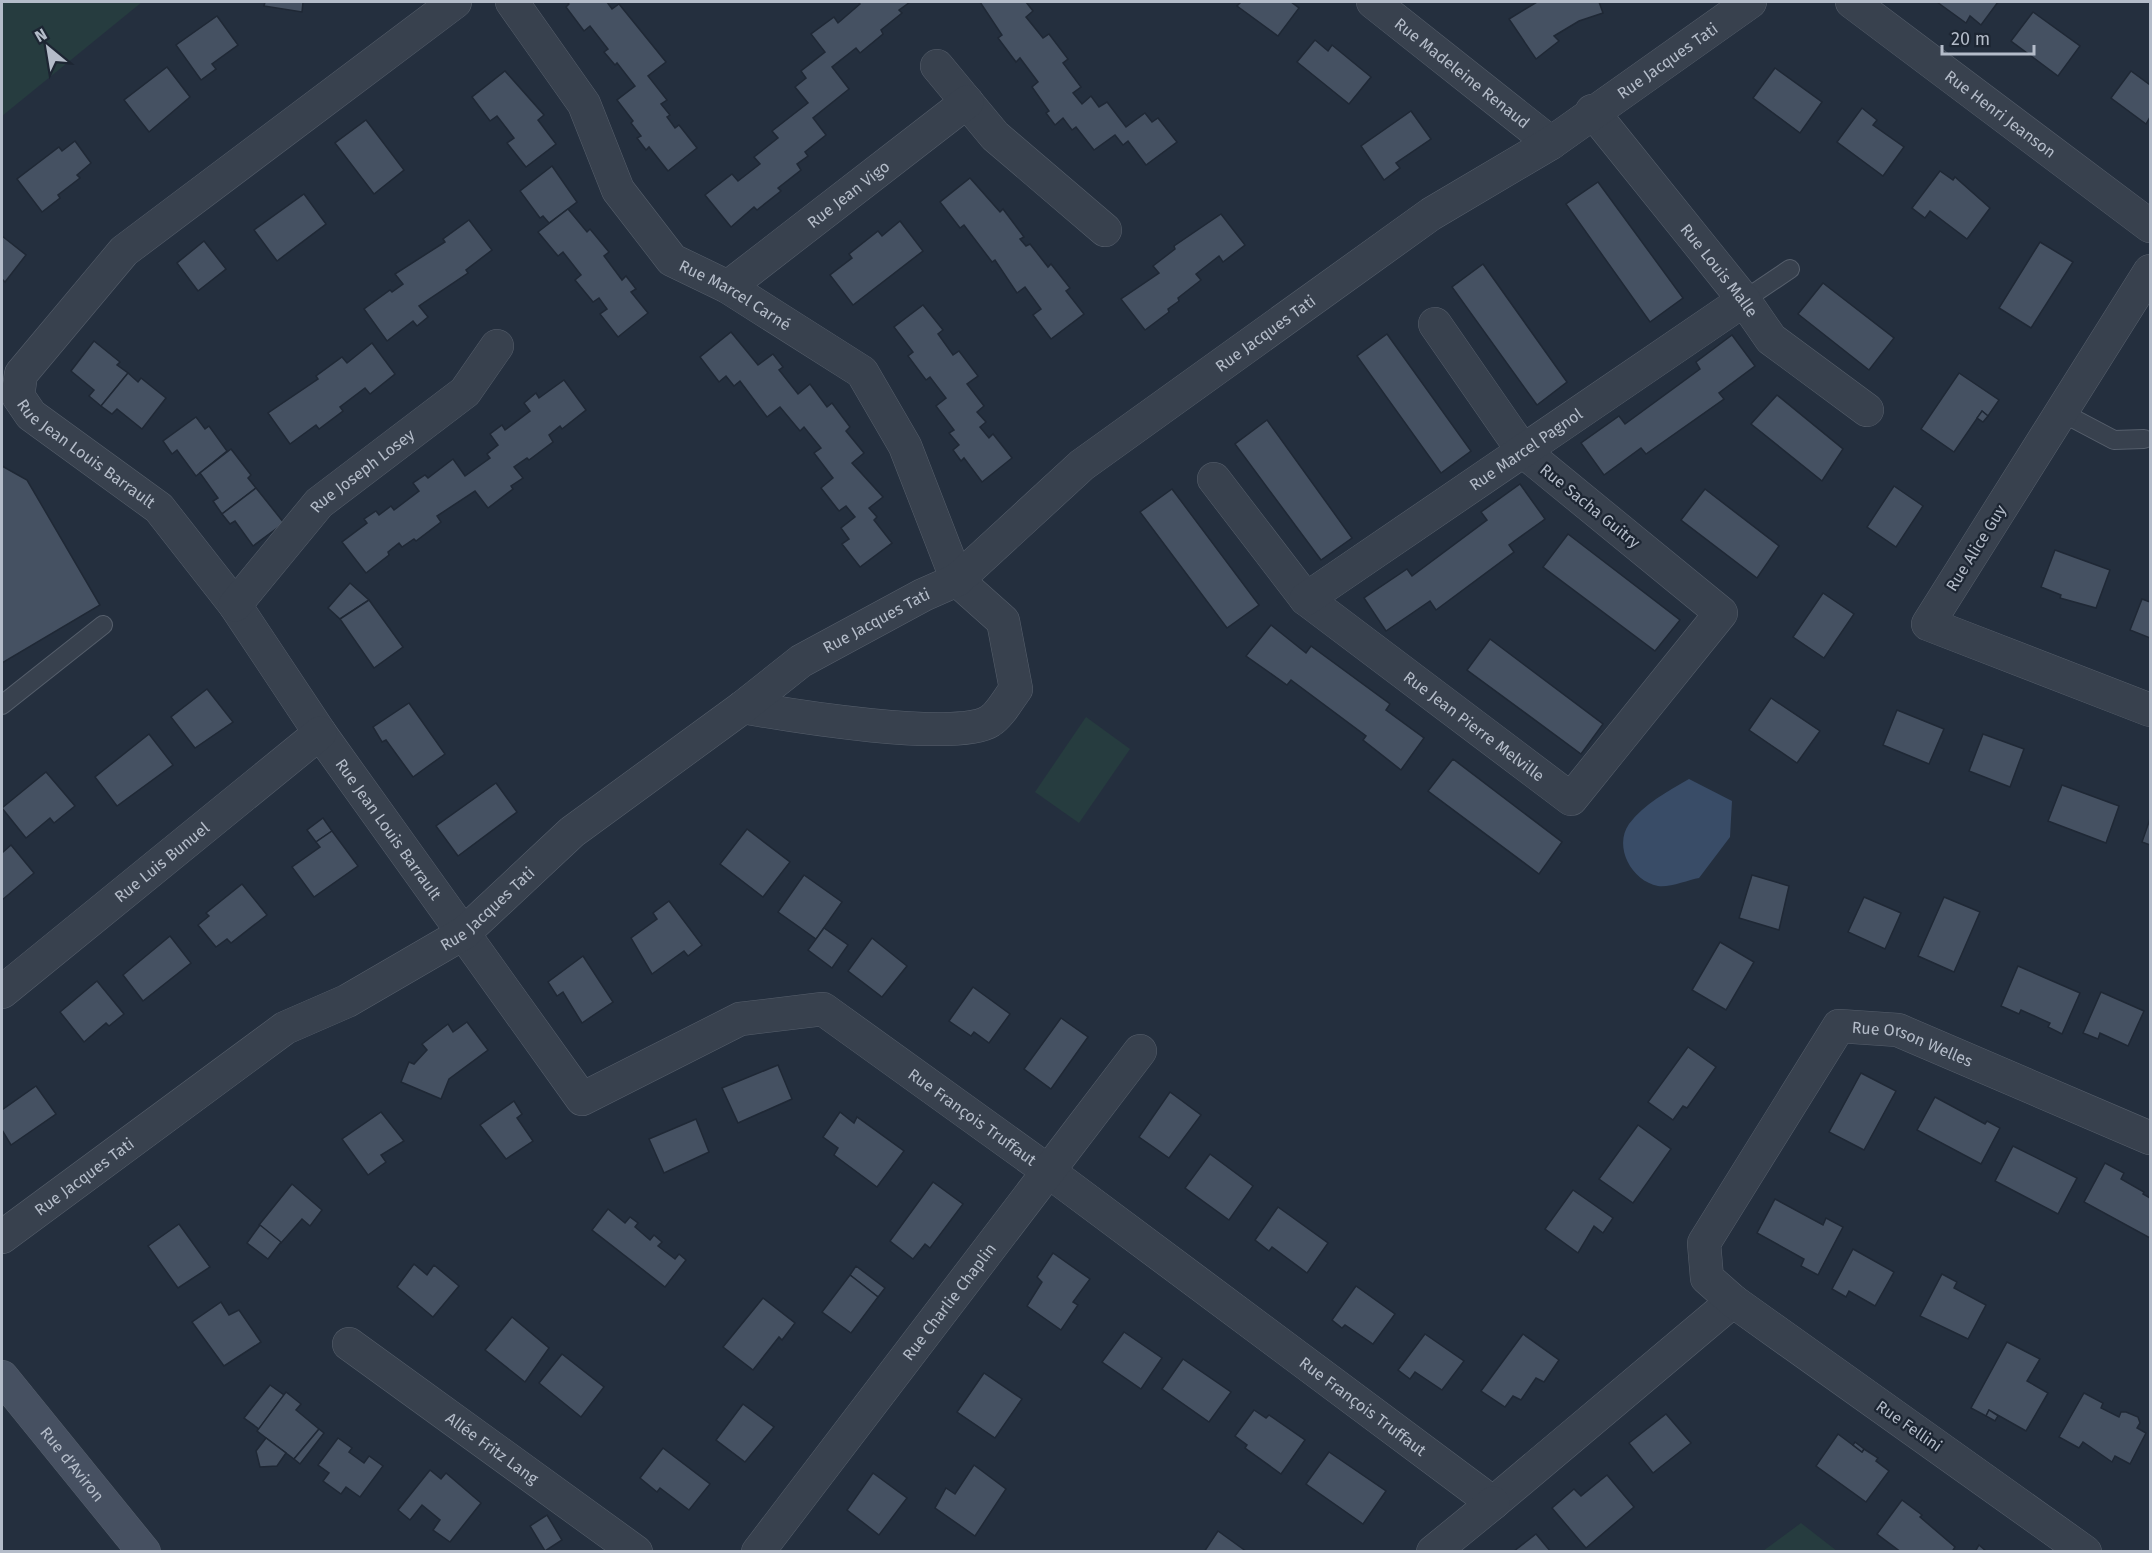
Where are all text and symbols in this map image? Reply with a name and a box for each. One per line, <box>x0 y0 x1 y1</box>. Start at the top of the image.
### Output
street label: Rue Madeleine Renaud <box>1391 14 1534 132</box>
north arrow <box>18 18 78 78</box>
scale bar <box>1942 18 2034 56</box>
street label: Rue Jacques Tati <box>1613 19 1721 103</box>
text: N <box>31 25 50 46</box>
text: 20 m <box>1951 28 1990 50</box>
street label: Rue Henri Jeanson <box>1942 66 2060 162</box>
street label: Rue Jean Vigo <box>803 156 893 232</box>
street label: Rue Louis Malle <box>1677 220 1762 320</box>
street label: Rue Marcel Carné <box>676 256 795 334</box>
street label: Rue Jacques Tati <box>1212 291 1319 376</box>
street label: Rue Jean Louis Barrault <box>13 395 159 512</box>
street label: Rue Marcel Pagnol <box>1466 404 1586 494</box>
street label: Rue Joseph Losey <box>306 424 418 516</box>
street label: Rue Sacha Guitry <box>1536 460 1644 552</box>
street label: Rue Alice Guy <box>1942 501 2010 595</box>
street label: Rue Jacques Tati <box>819 584 933 657</box>
street label: Rue Jean Pierre Melville <box>1400 667 1548 785</box>
street label: Rue Jean Louis Barrault <box>332 755 446 903</box>
street label: Rue Luis Bunuel <box>111 818 213 906</box>
street label: Rue Jacques Tati <box>437 863 538 954</box>
street label: Rue Orson Welles <box>1851 1017 1976 1070</box>
street label: Rue François Truffaut <box>905 1064 1041 1169</box>
street label: Rue Jacques Tati <box>31 1133 137 1219</box>
street label: Rue Charlie Chaplin <box>898 1239 1000 1364</box>
street label: Rue François Truffaut <box>1296 1353 1430 1460</box>
street label: Rue Fellini <box>1873 1396 1945 1456</box>
street label: Allée Fritz Lang <box>442 1408 543 1488</box>
street label: Rue d'Aviron <box>37 1423 108 1505</box>

